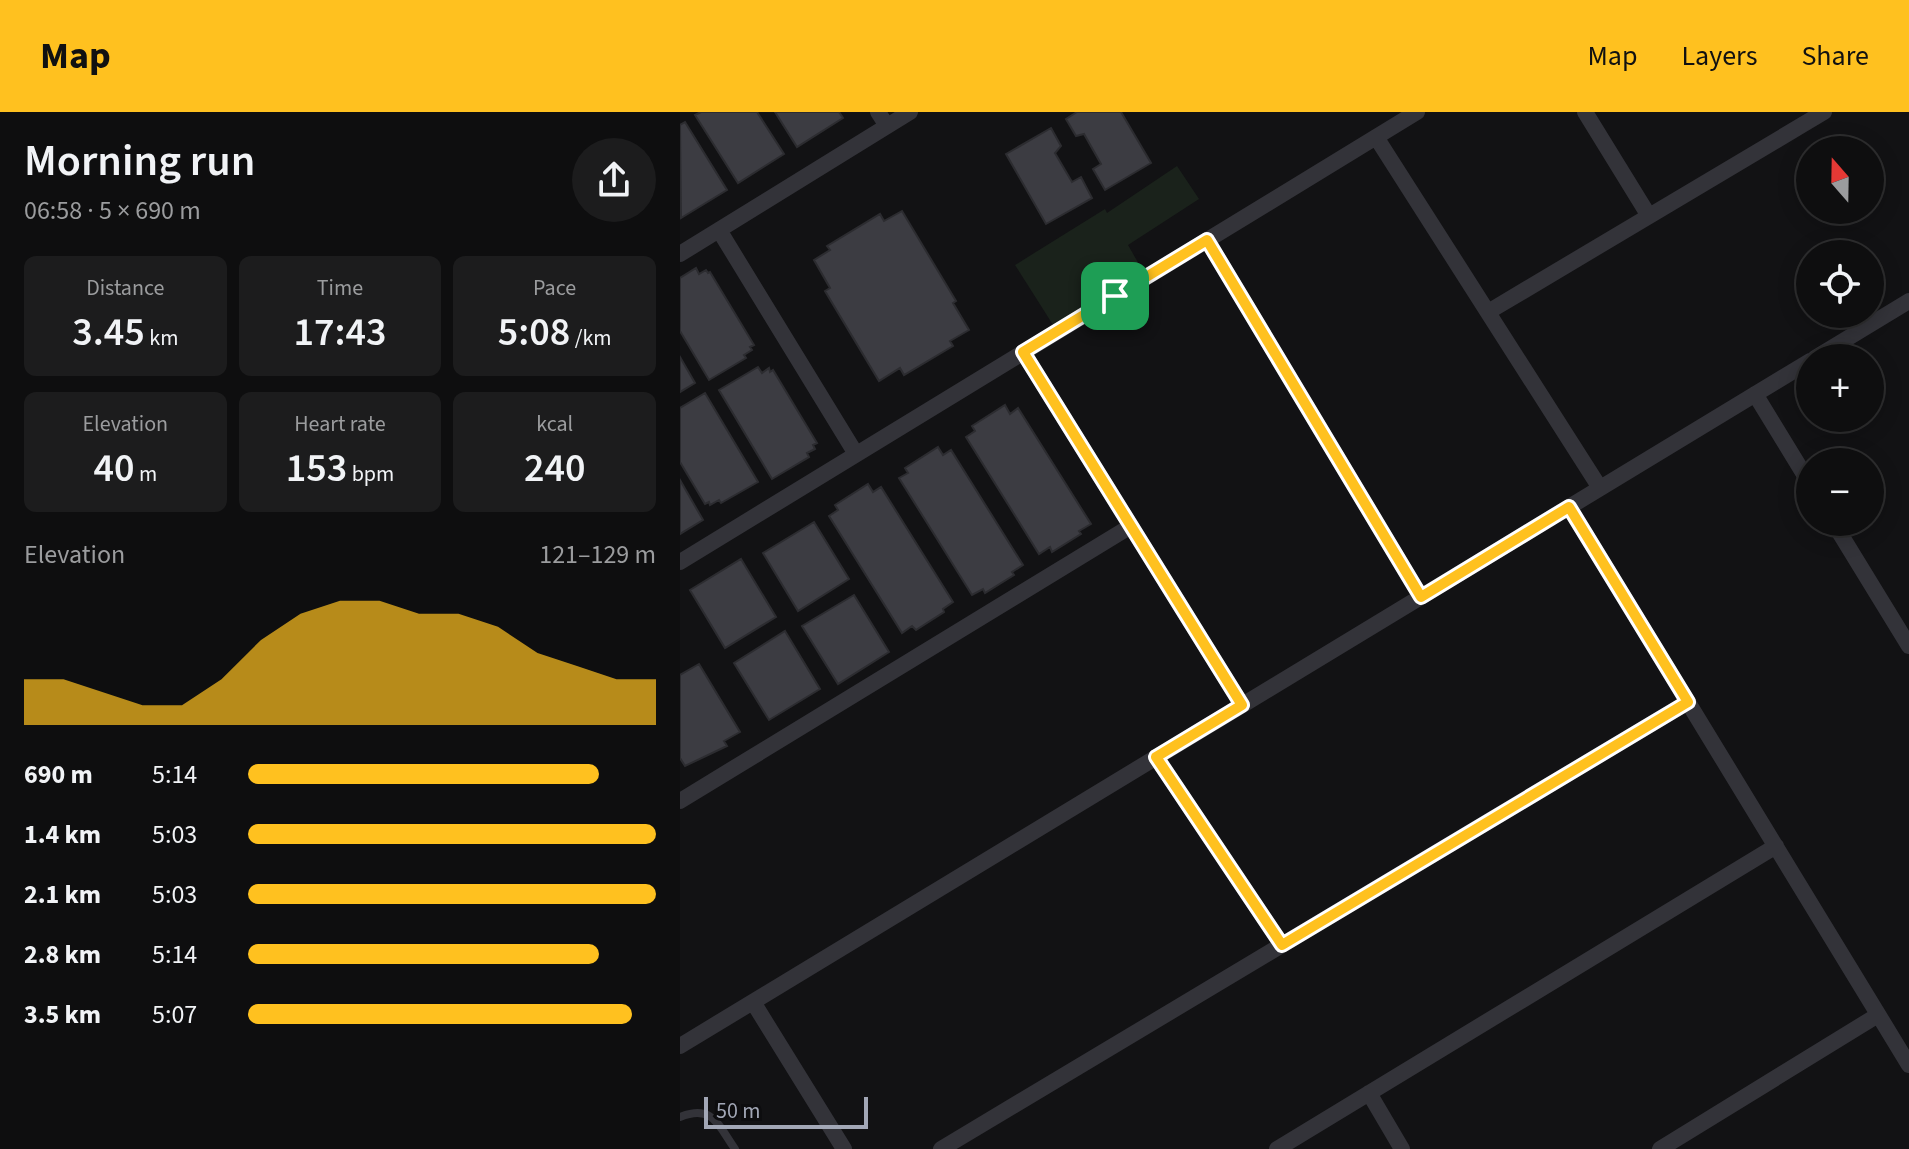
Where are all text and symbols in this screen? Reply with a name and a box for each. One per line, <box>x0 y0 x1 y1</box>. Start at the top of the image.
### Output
text: Map <box>40 29 111 83</box>
text: Map <box>1587 36 1637 76</box>
text: Layers <box>1681 36 1757 76</box>
text: Share <box>1801 36 1869 76</box>
text: Morning run <box>24 130 255 193</box>
north arrow <box>1796 136 1884 224</box>
map controls <box>1796 136 1884 536</box>
button: share <box>572 138 656 222</box>
text: 06:58 · 5 × 690 m <box>24 192 201 229</box>
button: locate <box>1796 240 1884 328</box>
pin <box>1081 262 1149 330</box>
text: Distance <box>86 272 164 304</box>
text: Time <box>317 272 363 304</box>
text: Pace <box>533 272 576 304</box>
icon: arrive <box>1093 274 1137 318</box>
text: 3.45 <box>72 304 145 361</box>
text: 17:43 <box>293 304 387 361</box>
text: 5:08 <box>498 304 570 361</box>
text: km <box>145 322 178 354</box>
text: /km <box>570 322 612 354</box>
button: + <box>1796 344 1884 432</box>
text: Elevation <box>82 408 168 440</box>
text: Heart rate <box>294 408 386 440</box>
text: kcal <box>536 408 573 440</box>
text: 40 <box>93 440 135 497</box>
text: 153 <box>286 440 347 497</box>
text: 240 <box>524 440 585 497</box>
button: − <box>1796 448 1884 536</box>
text: m <box>135 458 157 490</box>
text: bpm <box>347 458 394 490</box>
text: Elevation <box>24 536 125 573</box>
text: 121–129 m <box>539 536 656 573</box>
text: 690 m <box>24 756 93 793</box>
text: 5:14 <box>152 756 197 793</box>
text: 1.4 km <box>24 816 101 853</box>
text: 5:03 <box>152 816 197 853</box>
text: 2.1 km <box>24 876 101 913</box>
text: 5:03 <box>152 876 197 913</box>
text: 2.8 km <box>24 936 101 973</box>
text: 5:14 <box>152 936 197 973</box>
text: 3.5 km <box>24 996 101 1033</box>
text: 5:07 <box>152 996 197 1033</box>
scale bar <box>704 1093 868 1129</box>
text: 50 m <box>716 1095 761 1127</box>

